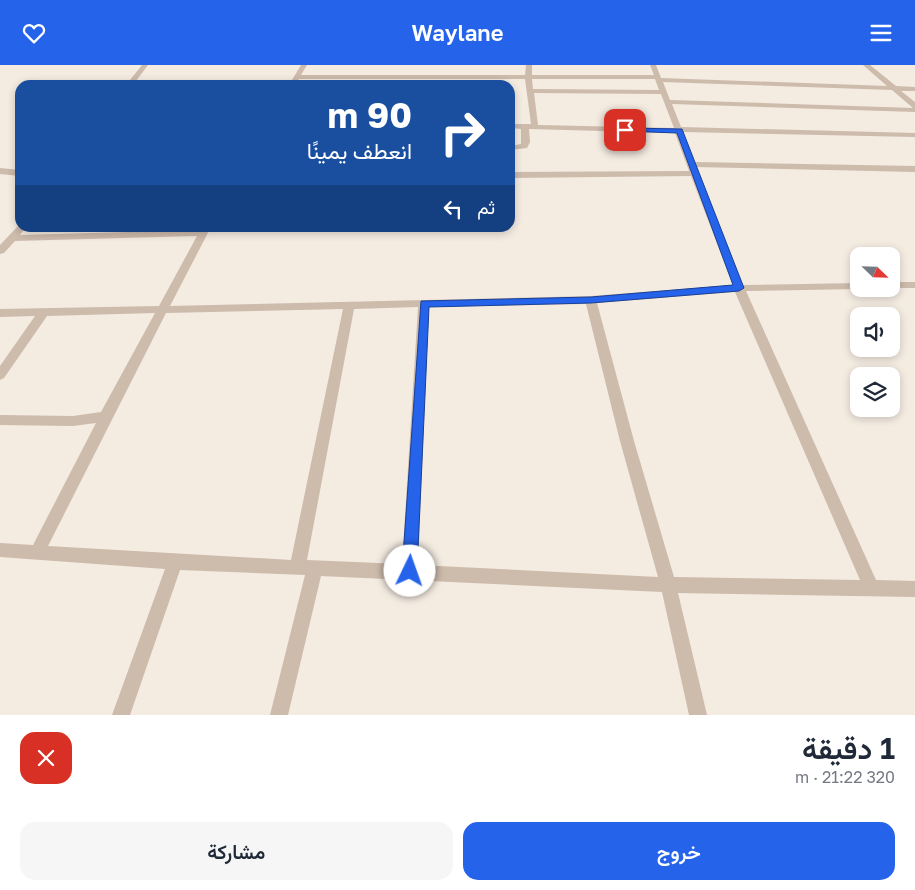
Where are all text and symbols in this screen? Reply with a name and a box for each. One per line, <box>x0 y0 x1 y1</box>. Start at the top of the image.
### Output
icon: heart <box>20 19 48 47</box>
text: Waylane <box>412 19 503 46</box>
icon: menu <box>867 19 895 47</box>
text: 90 m <box>328 94 412 136</box>
icon: right <box>430 100 495 165</box>
pin <box>604 109 646 151</box>
icon: arrive <box>611 116 639 144</box>
text: انعطف يمينًا <box>307 137 412 164</box>
icon: left <box>439 195 467 223</box>
text: ثم <box>477 195 495 218</box>
north arrow <box>850 247 900 297</box>
map controls <box>850 247 900 417</box>
button: sound <box>850 307 900 357</box>
button: layers <box>850 367 900 417</box>
position arrow <box>383 544 435 596</box>
text: 1 دقيقة <box>802 730 895 766</box>
button: close <box>20 732 72 784</box>
text: 320 m · 21:22 <box>795 767 895 787</box>
button: مشاركة <box>20 822 453 880</box>
button: خروج <box>463 822 895 880</box>

